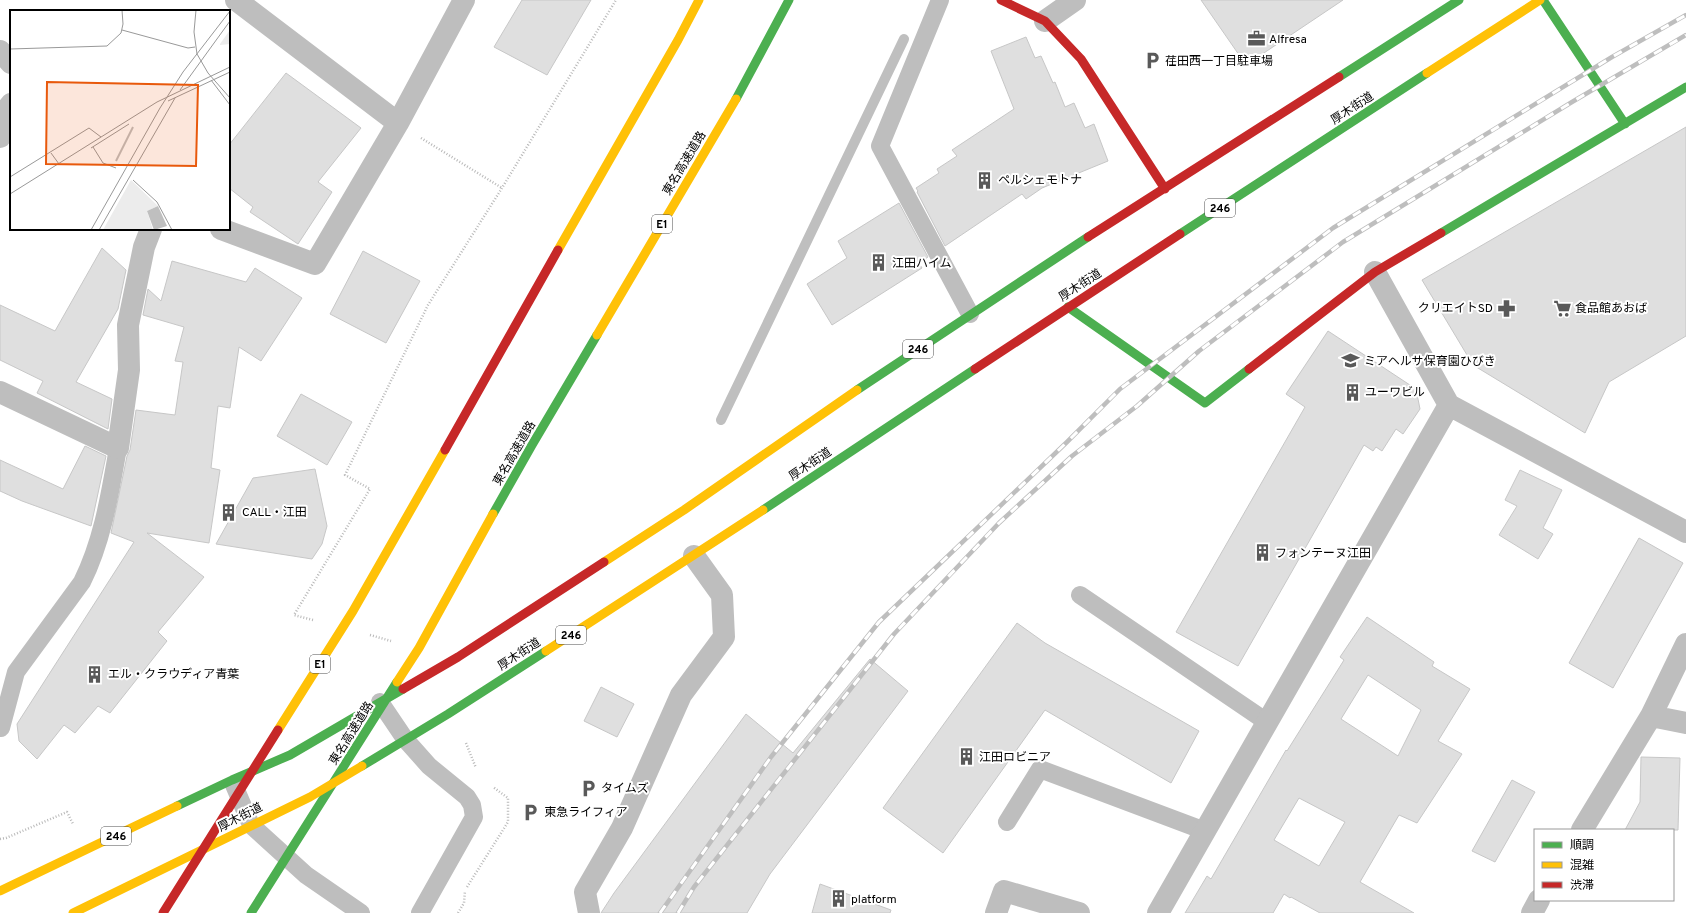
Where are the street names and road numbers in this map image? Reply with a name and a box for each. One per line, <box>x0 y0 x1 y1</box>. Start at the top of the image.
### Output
street label: 厚木街道 <box>1328 89 1377 129</box>
street label: 東名高速道路 <box>659 129 710 199</box>
road number: 246 <box>1205 199 1235 217</box>
road number: E1 <box>652 215 672 233</box>
street label: 厚木街道 <box>1056 266 1105 306</box>
road number: 246 <box>903 340 933 358</box>
street label: 東名高速道路 <box>490 418 540 489</box>
street label: 厚木街道 <box>786 445 835 485</box>
road number: 246 <box>556 626 586 644</box>
street label: 厚木街道 <box>495 635 544 675</box>
road number: E1 <box>310 655 330 673</box>
street label: 東名高速道路 <box>326 699 378 768</box>
street label: 厚木街道 <box>215 800 265 836</box>
road number: 246 <box>101 827 131 845</box>

